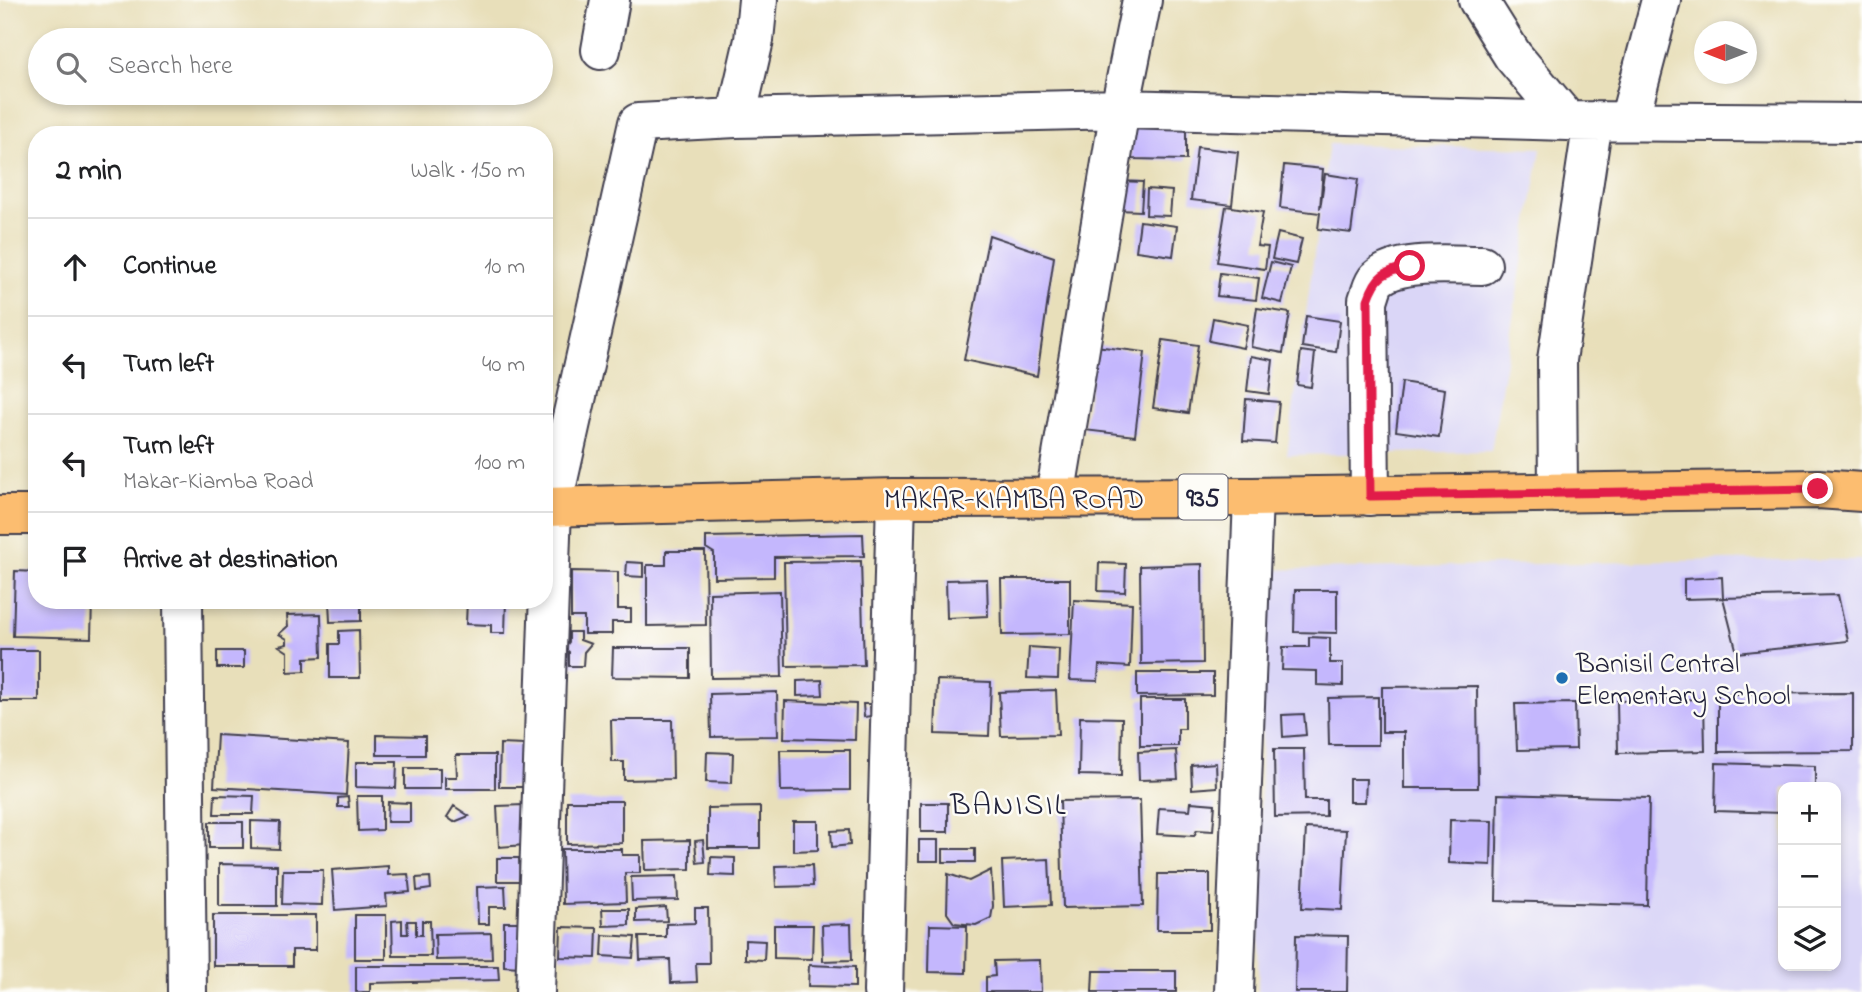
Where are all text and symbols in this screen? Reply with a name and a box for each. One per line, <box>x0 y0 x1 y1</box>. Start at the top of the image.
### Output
north arrow <box>1694 21 1757 84</box>
search box <box>28 28 553 105</box>
icon: search <box>52 48 90 86</box>
text: Search here <box>108 48 233 86</box>
text: 2 min <box>56 150 122 194</box>
text: Walk · 150 m <box>410 155 525 188</box>
icon: ahead <box>56 248 94 286</box>
text: Continue <box>123 248 216 286</box>
route start <box>1394 250 1425 281</box>
text: 10 m <box>484 251 525 284</box>
icon: left <box>56 346 94 384</box>
text: Turn left <box>123 346 214 384</box>
text: 40 m <box>482 349 525 382</box>
text: Turn left <box>123 428 214 466</box>
icon: left <box>56 444 94 482</box>
text: 100 m <box>474 447 525 480</box>
text: Makar-Kiamba Road <box>123 466 314 499</box>
route end <box>1802 473 1833 504</box>
road number: 935 <box>1178 475 1228 520</box>
street label: MAKAR-KIAMBA ROAD <box>884 481 1144 522</box>
icon: arrive <box>56 542 94 580</box>
text: Arrive at destination <box>123 542 338 580</box>
place label: Banisil Central Elementary School <box>1575 645 1791 718</box>
marker: Banisil Central Elementary School <box>1554 670 1570 686</box>
map controls <box>1778 782 1841 971</box>
button: + <box>1778 782 1841 845</box>
district label: BANISIL <box>949 785 1068 829</box>
button: − <box>1778 845 1841 908</box>
button: layers <box>1778 908 1841 971</box>

